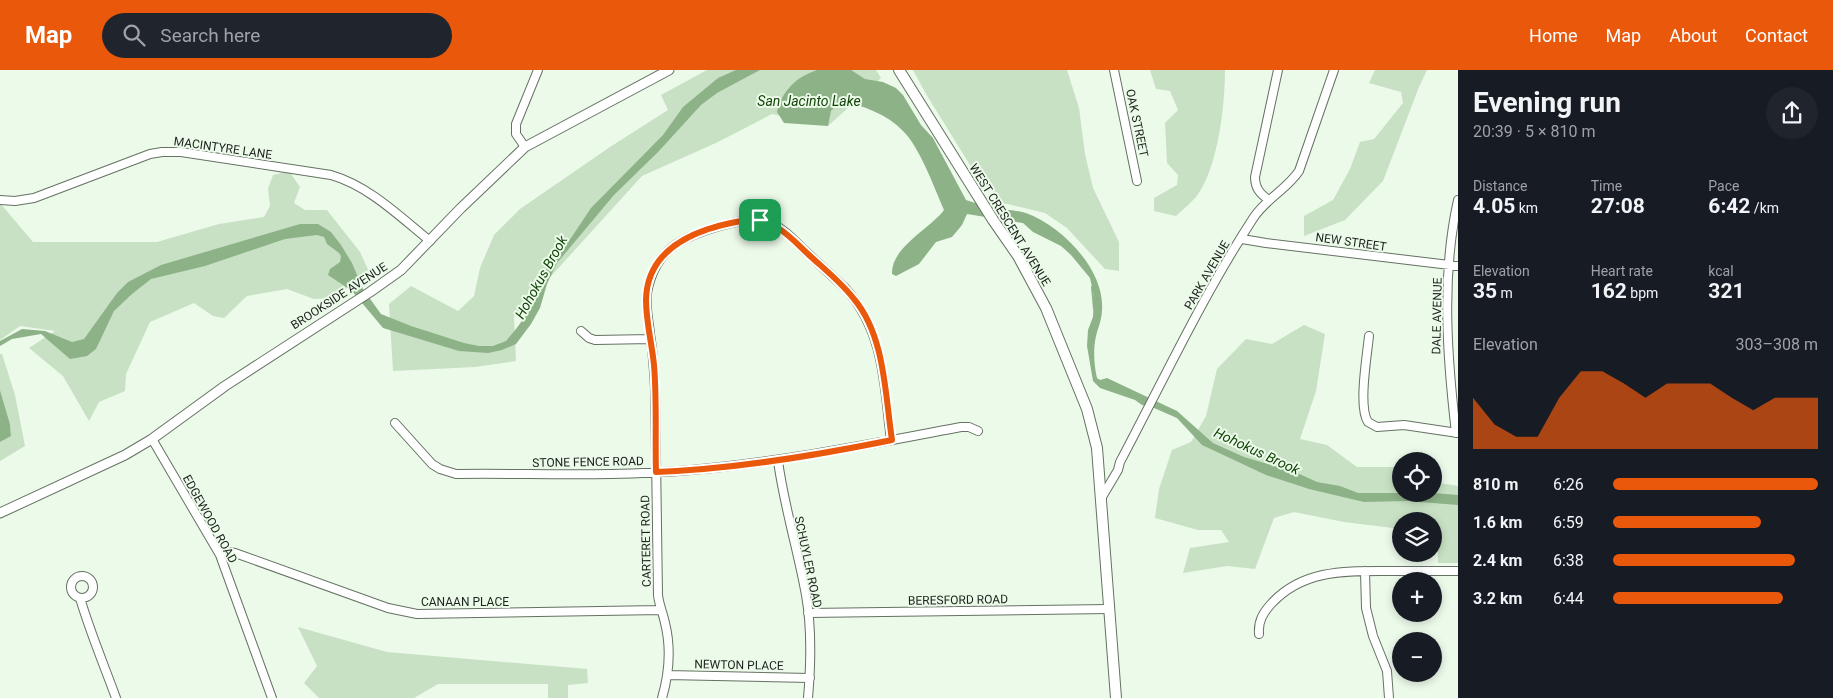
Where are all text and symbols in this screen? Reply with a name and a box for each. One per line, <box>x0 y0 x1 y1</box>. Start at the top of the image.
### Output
search box <box>102 13 452 58</box>
text: Map <box>25 21 72 49</box>
icon: search <box>120 21 148 49</box>
text: Search here <box>160 24 260 47</box>
text: Home <box>1529 25 1578 46</box>
text: Map <box>1606 25 1641 46</box>
text: About <box>1669 25 1717 46</box>
text: Contact <box>1745 25 1808 46</box>
text: Evening run <box>1473 86 1621 119</box>
button: share <box>1766 87 1818 139</box>
street label: OAK STREET <box>1123 88 1151 158</box>
water label: San Jacinto Lake <box>757 93 861 109</box>
text: 20:39 · 5 × 810 m <box>1473 122 1595 141</box>
street label: MACINTYRE LANE <box>173 134 273 162</box>
street label: WEST CRESCENT AVENUE <box>967 161 1054 289</box>
text: Distance <box>1473 178 1528 194</box>
text: Time <box>1591 178 1622 194</box>
text: Pace <box>1708 178 1739 194</box>
text: 4.05 <box>1473 194 1515 218</box>
text: 27:08 <box>1591 194 1645 218</box>
text: 6:42 <box>1708 194 1750 218</box>
pin <box>739 199 781 241</box>
text: km <box>1515 200 1538 216</box>
text: /km <box>1750 200 1779 216</box>
icon: arrive <box>746 206 774 234</box>
street label: NEW STREET <box>1315 230 1387 254</box>
water label: Hohokus Brook <box>512 232 571 321</box>
street label: PARK AVENUE <box>1182 238 1233 312</box>
street label: BROOKSIDE AVENUE <box>288 260 390 332</box>
text: Elevation <box>1473 263 1530 279</box>
text: Heart rate <box>1591 263 1653 279</box>
text: kcal <box>1708 263 1734 279</box>
street label: DALE AVENUE <box>1429 277 1445 355</box>
text: 35 <box>1473 279 1497 303</box>
text: 162 <box>1591 279 1627 303</box>
text: 321 <box>1708 279 1744 303</box>
text: m <box>1497 285 1513 301</box>
text: bpm <box>1627 285 1658 301</box>
text: Elevation <box>1473 335 1538 354</box>
text: 303–308 m <box>1736 335 1818 354</box>
water label: Hohokus Brook <box>1212 424 1303 478</box>
map controls <box>1392 452 1442 682</box>
button: locate <box>1392 452 1442 502</box>
street label: STONE FENCE ROAD <box>532 454 644 470</box>
street label: EDGEWOOD ROAD <box>180 472 240 566</box>
text: 810 m <box>1473 475 1518 494</box>
text: 6:26 <box>1553 475 1584 494</box>
street label: CARTERET ROAD <box>638 495 654 587</box>
button: layers <box>1392 512 1442 562</box>
text: 1.6 km <box>1473 513 1522 532</box>
text: 6:59 <box>1553 513 1584 532</box>
street label: SCHUYLER ROAD <box>791 515 825 609</box>
text: 2.4 km <box>1473 551 1522 570</box>
text: 6:38 <box>1553 551 1584 570</box>
button: + <box>1392 572 1442 622</box>
text: 3.2 km <box>1473 589 1522 608</box>
text: 6:44 <box>1553 589 1584 608</box>
street label: BERESFORD ROAD <box>908 592 1008 608</box>
street label: CANAAN PLACE <box>421 595 509 609</box>
button: − <box>1392 632 1442 682</box>
street label: NEWTON PLACE <box>694 657 784 673</box>

